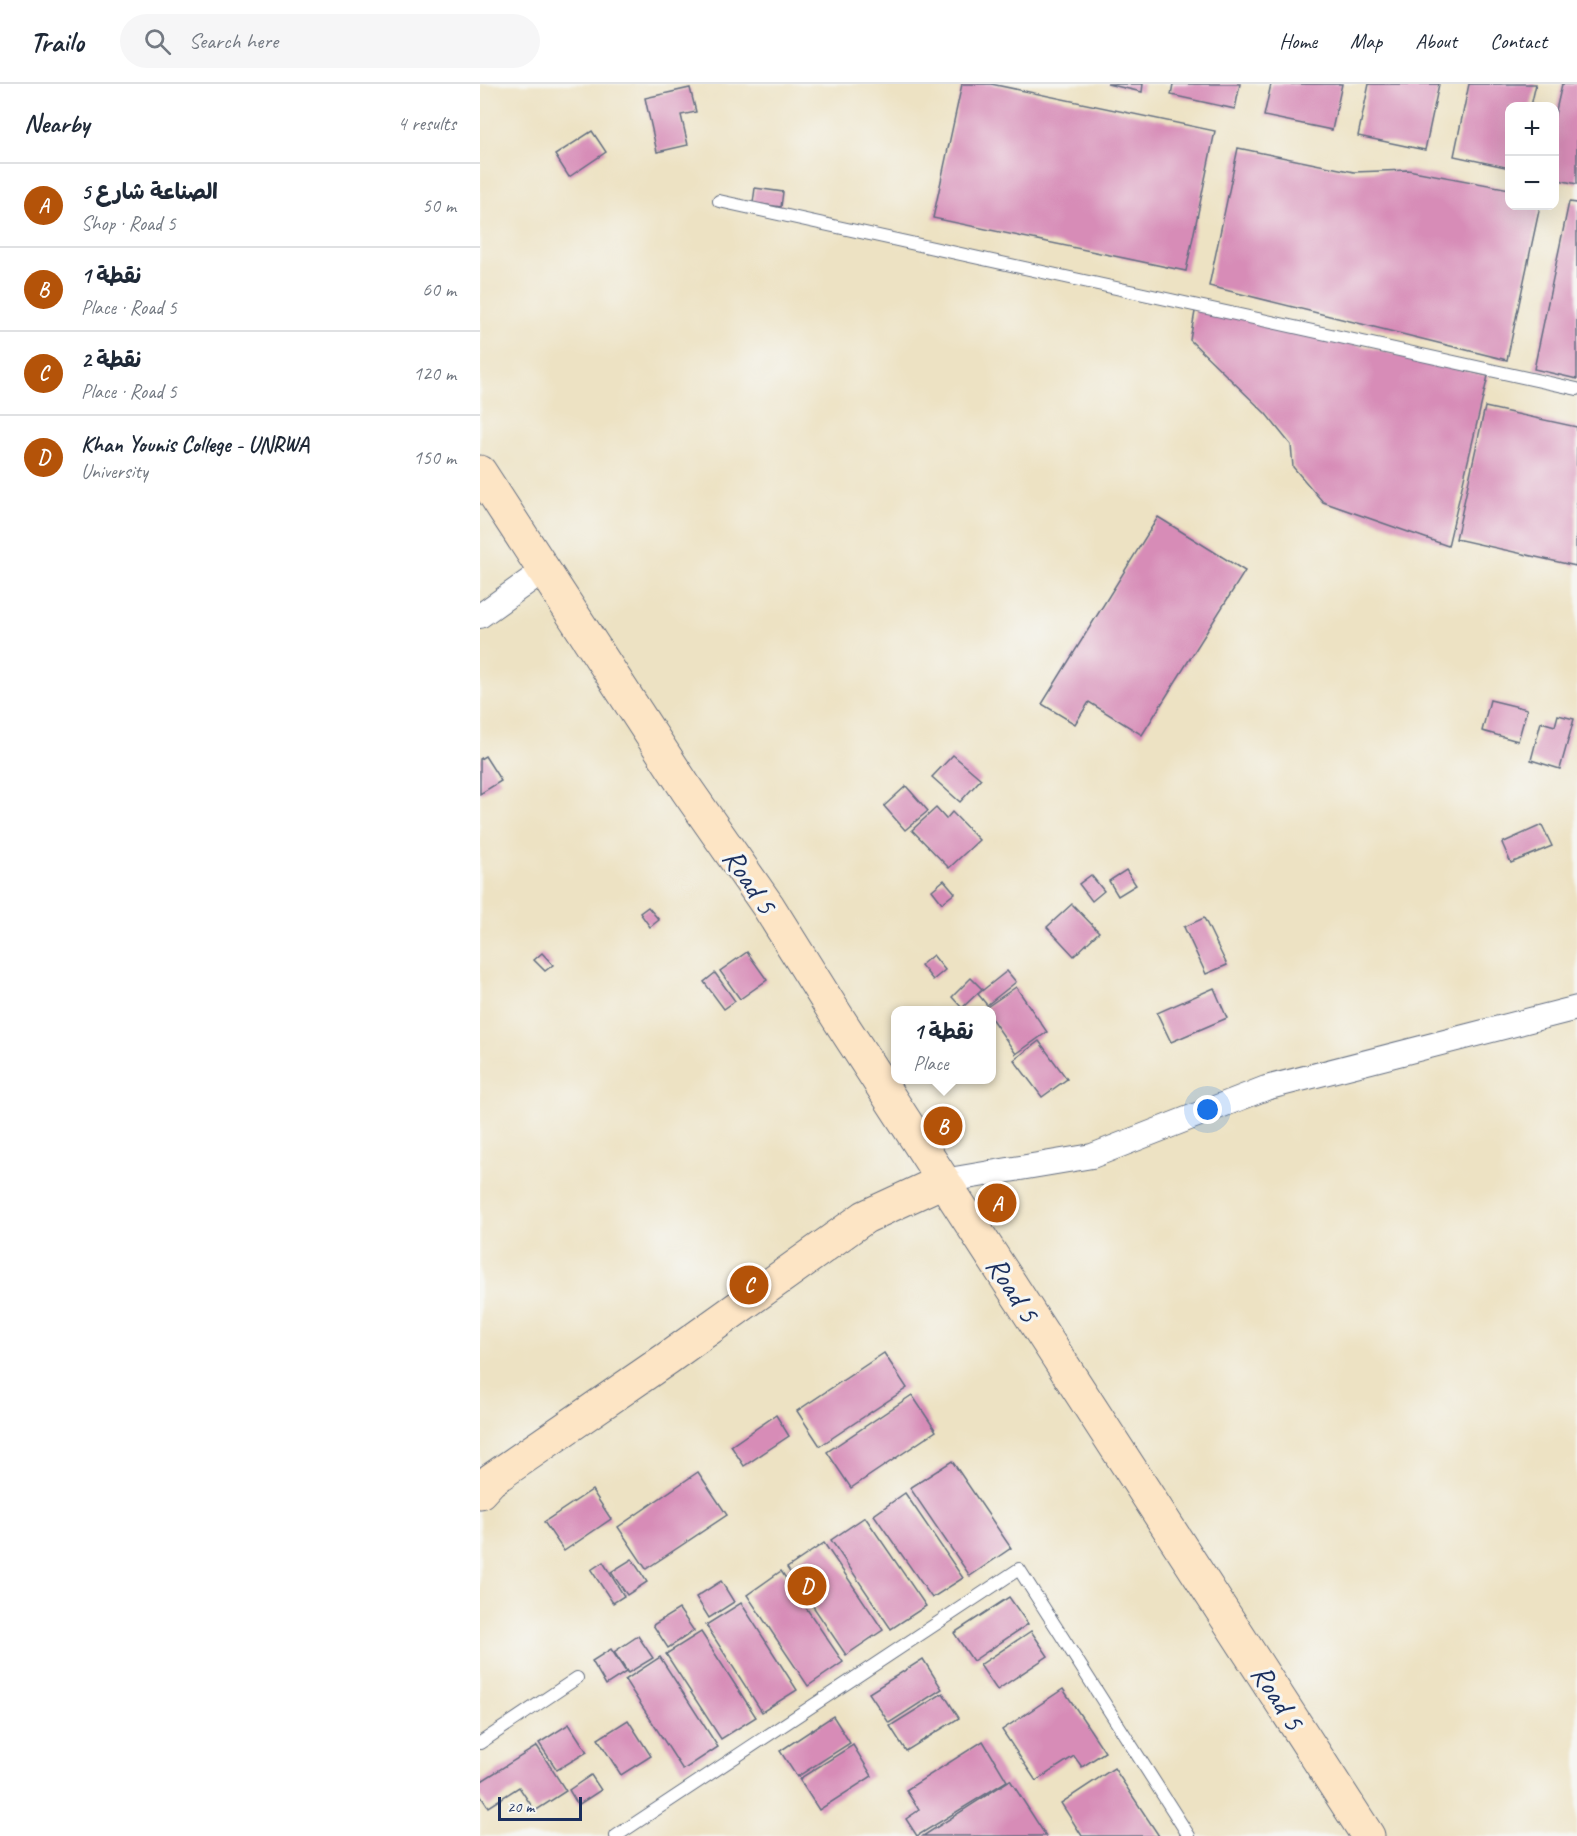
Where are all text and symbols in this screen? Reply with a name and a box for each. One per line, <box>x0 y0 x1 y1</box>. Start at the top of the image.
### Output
search box <box>120 14 540 68</box>
text: Trailo <box>30 24 84 59</box>
icon: search <box>141 25 174 58</box>
text: Search here <box>189 27 278 55</box>
text: Home <box>1279 28 1317 54</box>
text: Map <box>1350 28 1382 54</box>
text: About <box>1415 28 1457 54</box>
text: Contact <box>1490 28 1547 54</box>
map controls <box>1505 102 1559 210</box>
button: + <box>1505 102 1559 156</box>
text: Nearby <box>24 107 89 140</box>
text: 4 results <box>397 111 456 136</box>
button: − <box>1505 156 1559 210</box>
text: الصناعة شارع 5 <box>81 178 218 206</box>
text: A <box>38 193 49 218</box>
text: 50 m <box>422 193 456 218</box>
text: Shop · Road 5 <box>81 211 176 236</box>
text: نقطة 1 <box>81 262 141 290</box>
text: B <box>38 277 49 302</box>
text: 60 m <box>422 277 456 302</box>
text: Place · Road 5 <box>81 295 177 320</box>
text: نقطة 2 <box>81 346 141 374</box>
text: C <box>39 361 48 386</box>
text: 120 m <box>413 361 456 386</box>
text: Place · Road 5 <box>81 379 177 404</box>
text: Khan Younis College - UNRWA <box>81 431 309 459</box>
text: D <box>38 445 49 470</box>
text: 150 m <box>413 445 456 470</box>
text: University <box>81 459 148 484</box>
street label: Road 5 <box>714 841 786 922</box>
popup <box>891 1006 996 1084</box>
text: نقطة 1 <box>913 1018 974 1046</box>
text: Place <box>913 1051 948 1076</box>
your location <box>1193 1095 1222 1124</box>
pin: B <box>924 1104 962 1148</box>
pin: A <box>978 1180 1016 1226</box>
street label: Road 5 <box>978 1249 1049 1330</box>
pin: C <box>730 1262 768 1308</box>
pin: D <box>788 1564 826 1608</box>
street label: Road 5 <box>1243 1657 1314 1738</box>
scale bar <box>498 1794 582 1822</box>
text: 20 m <box>507 1797 534 1817</box>

